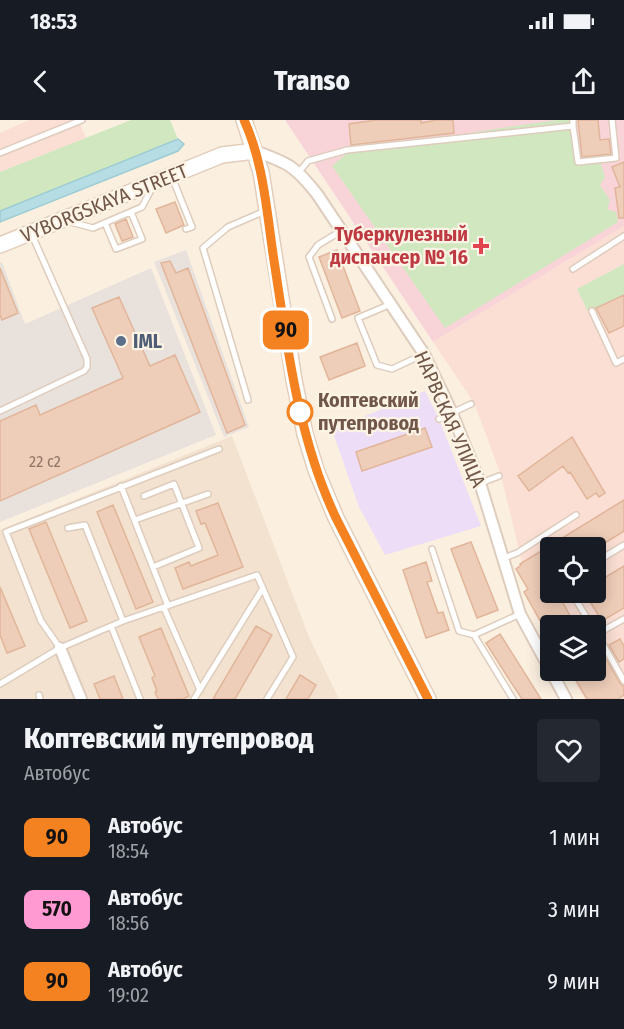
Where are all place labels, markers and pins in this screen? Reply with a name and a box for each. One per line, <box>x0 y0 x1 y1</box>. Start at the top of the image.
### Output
place label: Туберкулезный диспансер № 16 <box>329 222 468 269</box>
marker: Туберкулезный диспансер № 16 <box>472 237 490 255</box>
place label: IML <box>133 329 163 353</box>
marker: IML <box>114 334 128 348</box>
place label: Коптевский путепровод <box>318 388 419 435</box>
marker: Коптевский путепровод <box>287 399 313 425</box>

